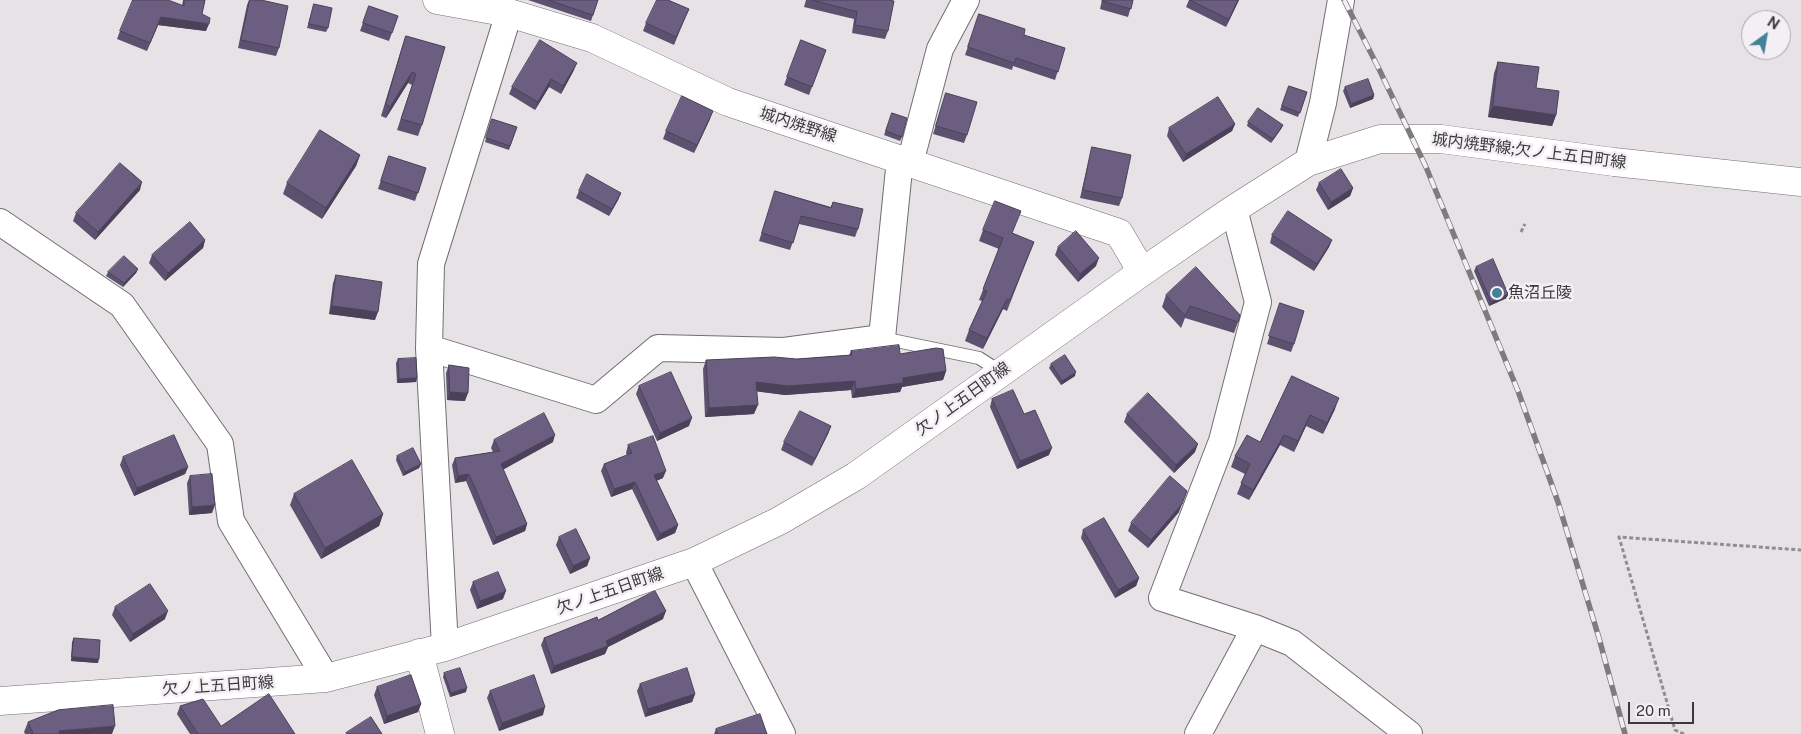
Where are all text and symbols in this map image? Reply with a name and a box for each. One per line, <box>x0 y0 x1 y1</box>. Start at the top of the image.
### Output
north arrow <box>1741 10 1791 60</box>
text: N <box>1765 13 1782 33</box>
street label: 城内焼野線 <box>757 104 839 146</box>
street label: 城内焼野線;欠ノ上五日町線 <box>1431 130 1627 172</box>
place label: 魚沼丘陵 <box>1508 283 1572 303</box>
marker: 魚沼丘陵 <box>1490 286 1504 300</box>
street label: 欠ノ上五日町線 <box>912 358 1014 440</box>
street label: 欠ノ上五日町線 <box>554 564 666 618</box>
street label: 欠ノ上五日町線 <box>161 673 275 699</box>
scale bar <box>1631 692 1697 724</box>
text: 20 m <box>1636 702 1671 719</box>

